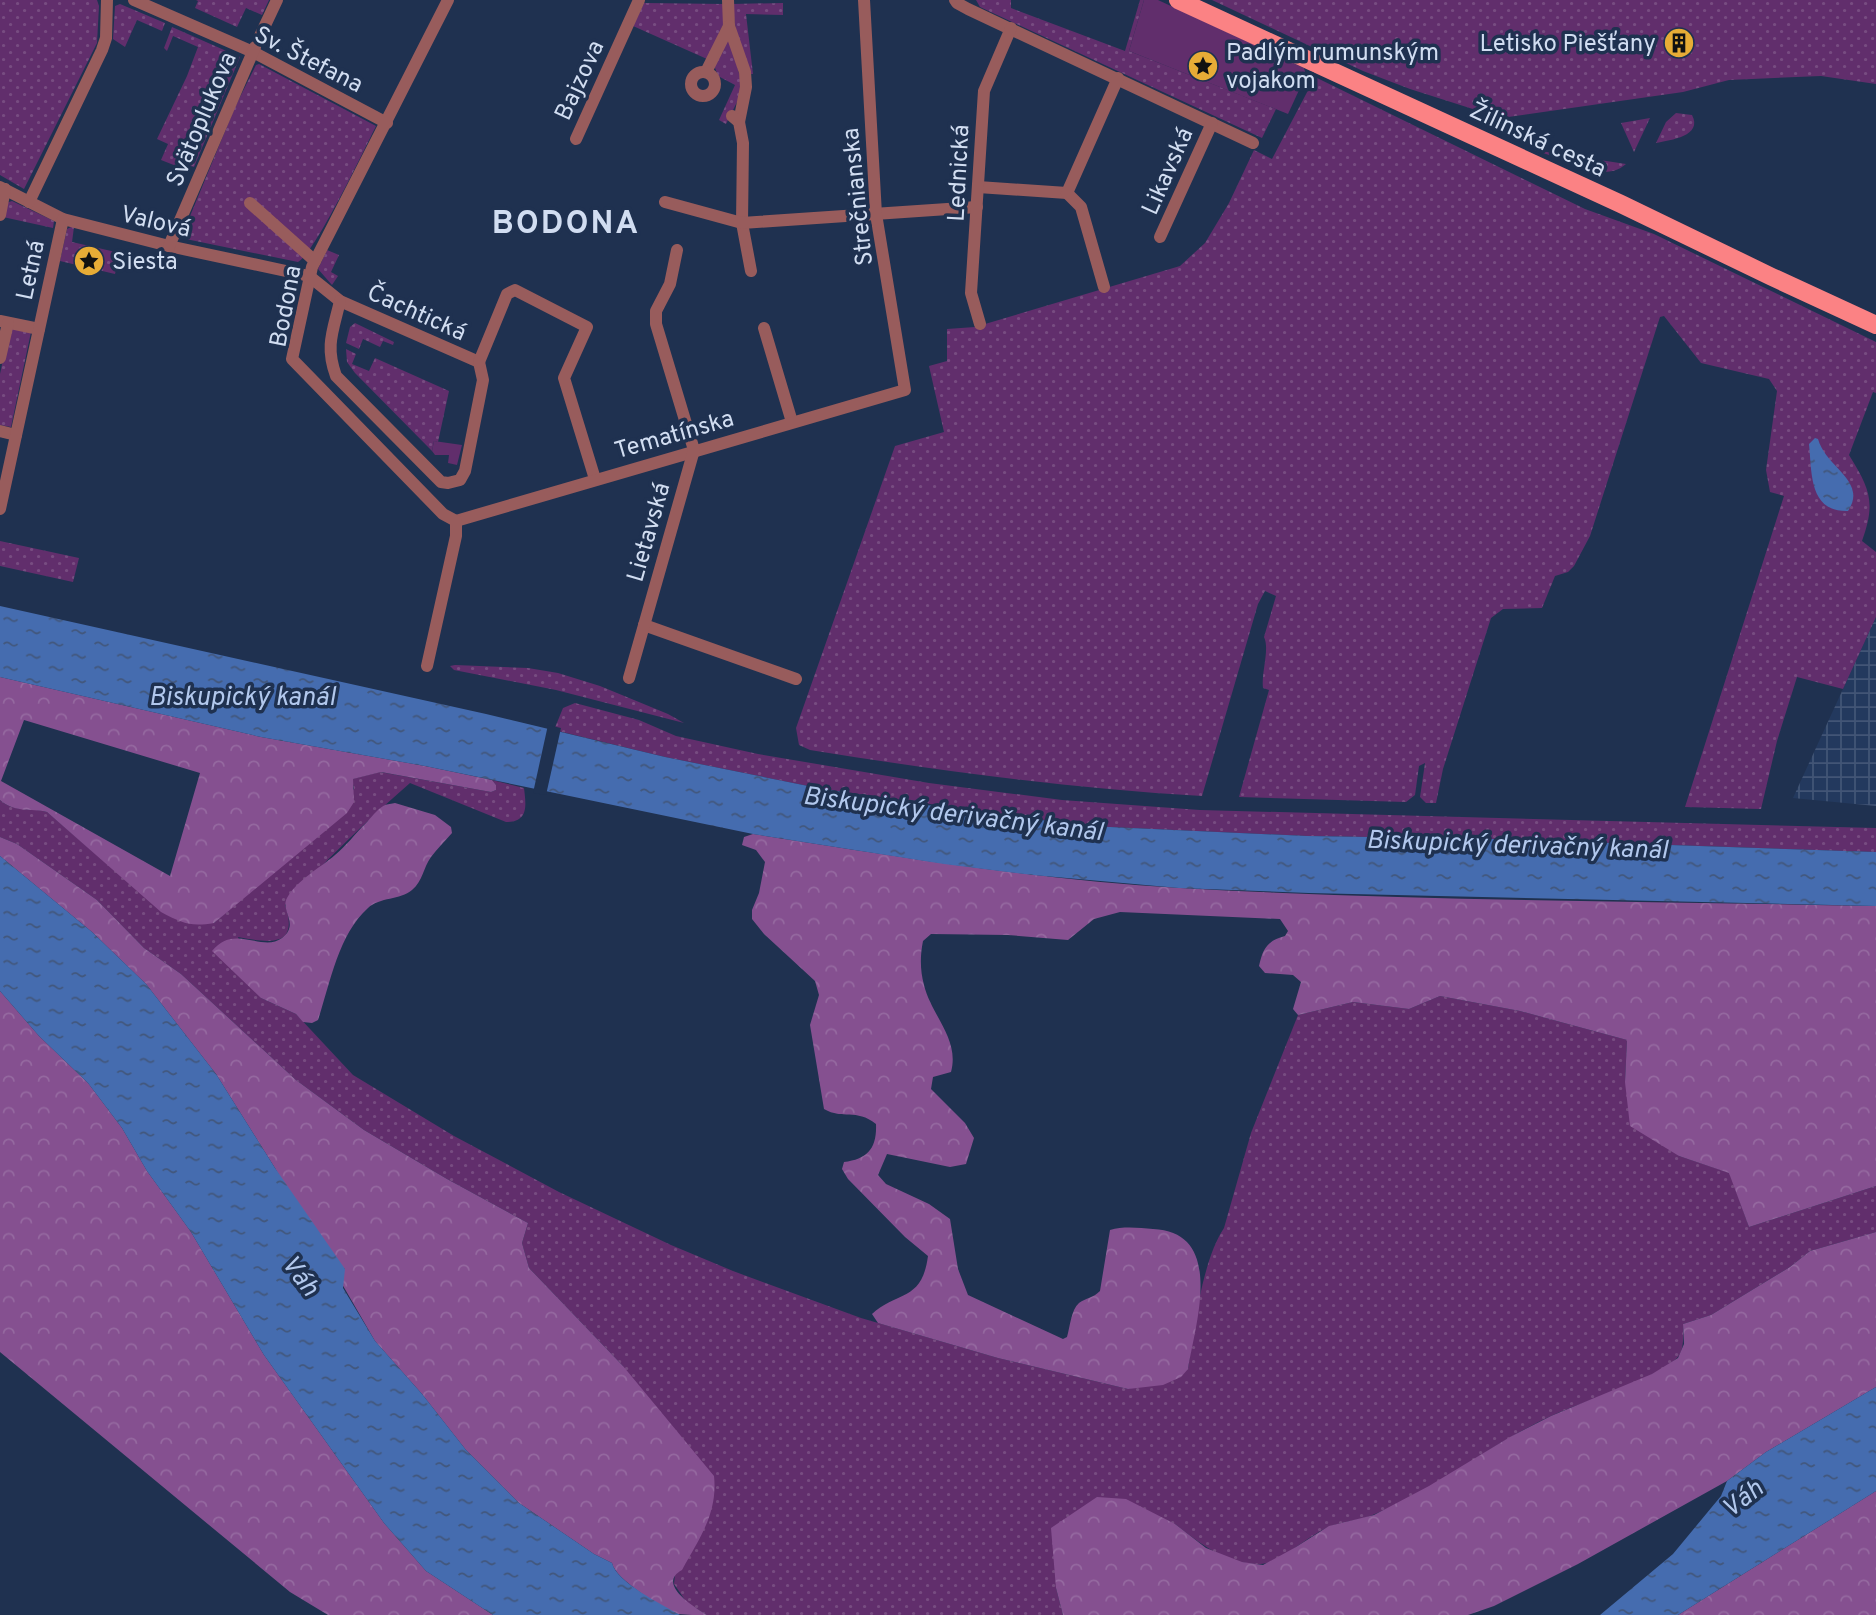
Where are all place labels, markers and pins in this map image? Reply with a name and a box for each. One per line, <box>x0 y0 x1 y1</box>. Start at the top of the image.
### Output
building icon: Letisko Piešťany <box>1662 26 1696 60</box>
place label: Letisko Piešťany <box>1479 30 1656 60</box>
place label: Padlým rumunským vojakom <box>1226 39 1439 97</box>
place icon: Padlým rumunským vojakom <box>1186 49 1220 83</box>
place icon: Siesta <box>72 244 106 278</box>
place label: Siesta <box>112 248 178 278</box>

